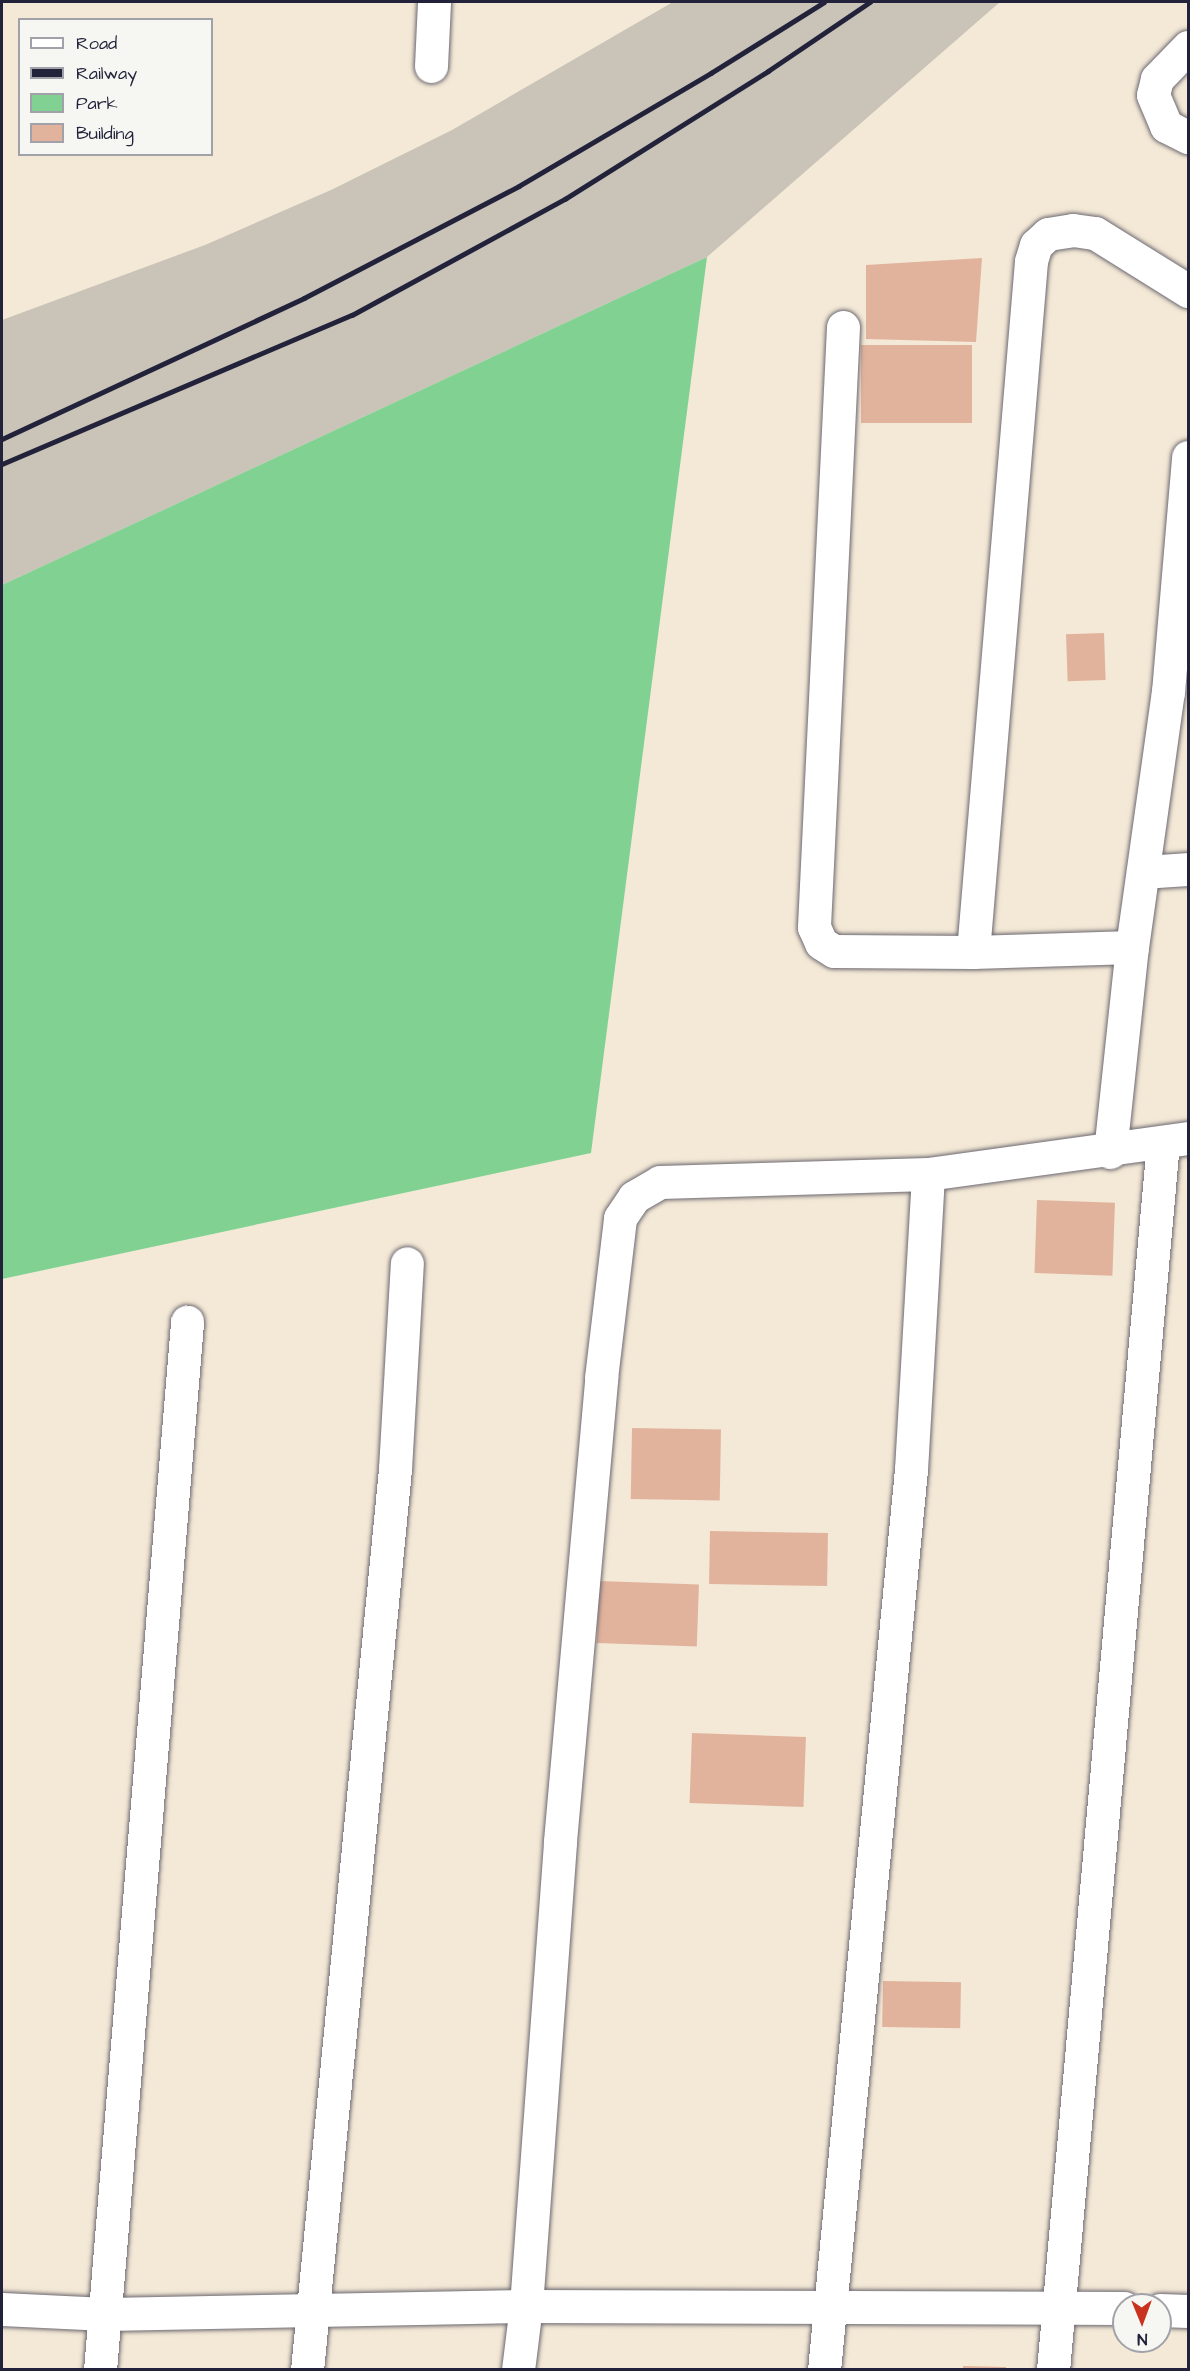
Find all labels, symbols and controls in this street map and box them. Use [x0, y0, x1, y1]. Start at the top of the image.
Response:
legend [18, 18, 213, 156]
text: Road [76, 31, 117, 56]
text: Railway [76, 61, 137, 86]
text: Park [76, 91, 118, 116]
text: Building [76, 121, 134, 146]
north arrow [1112, 2293, 1172, 2353]
text: N [1137, 2328, 1147, 2350]

